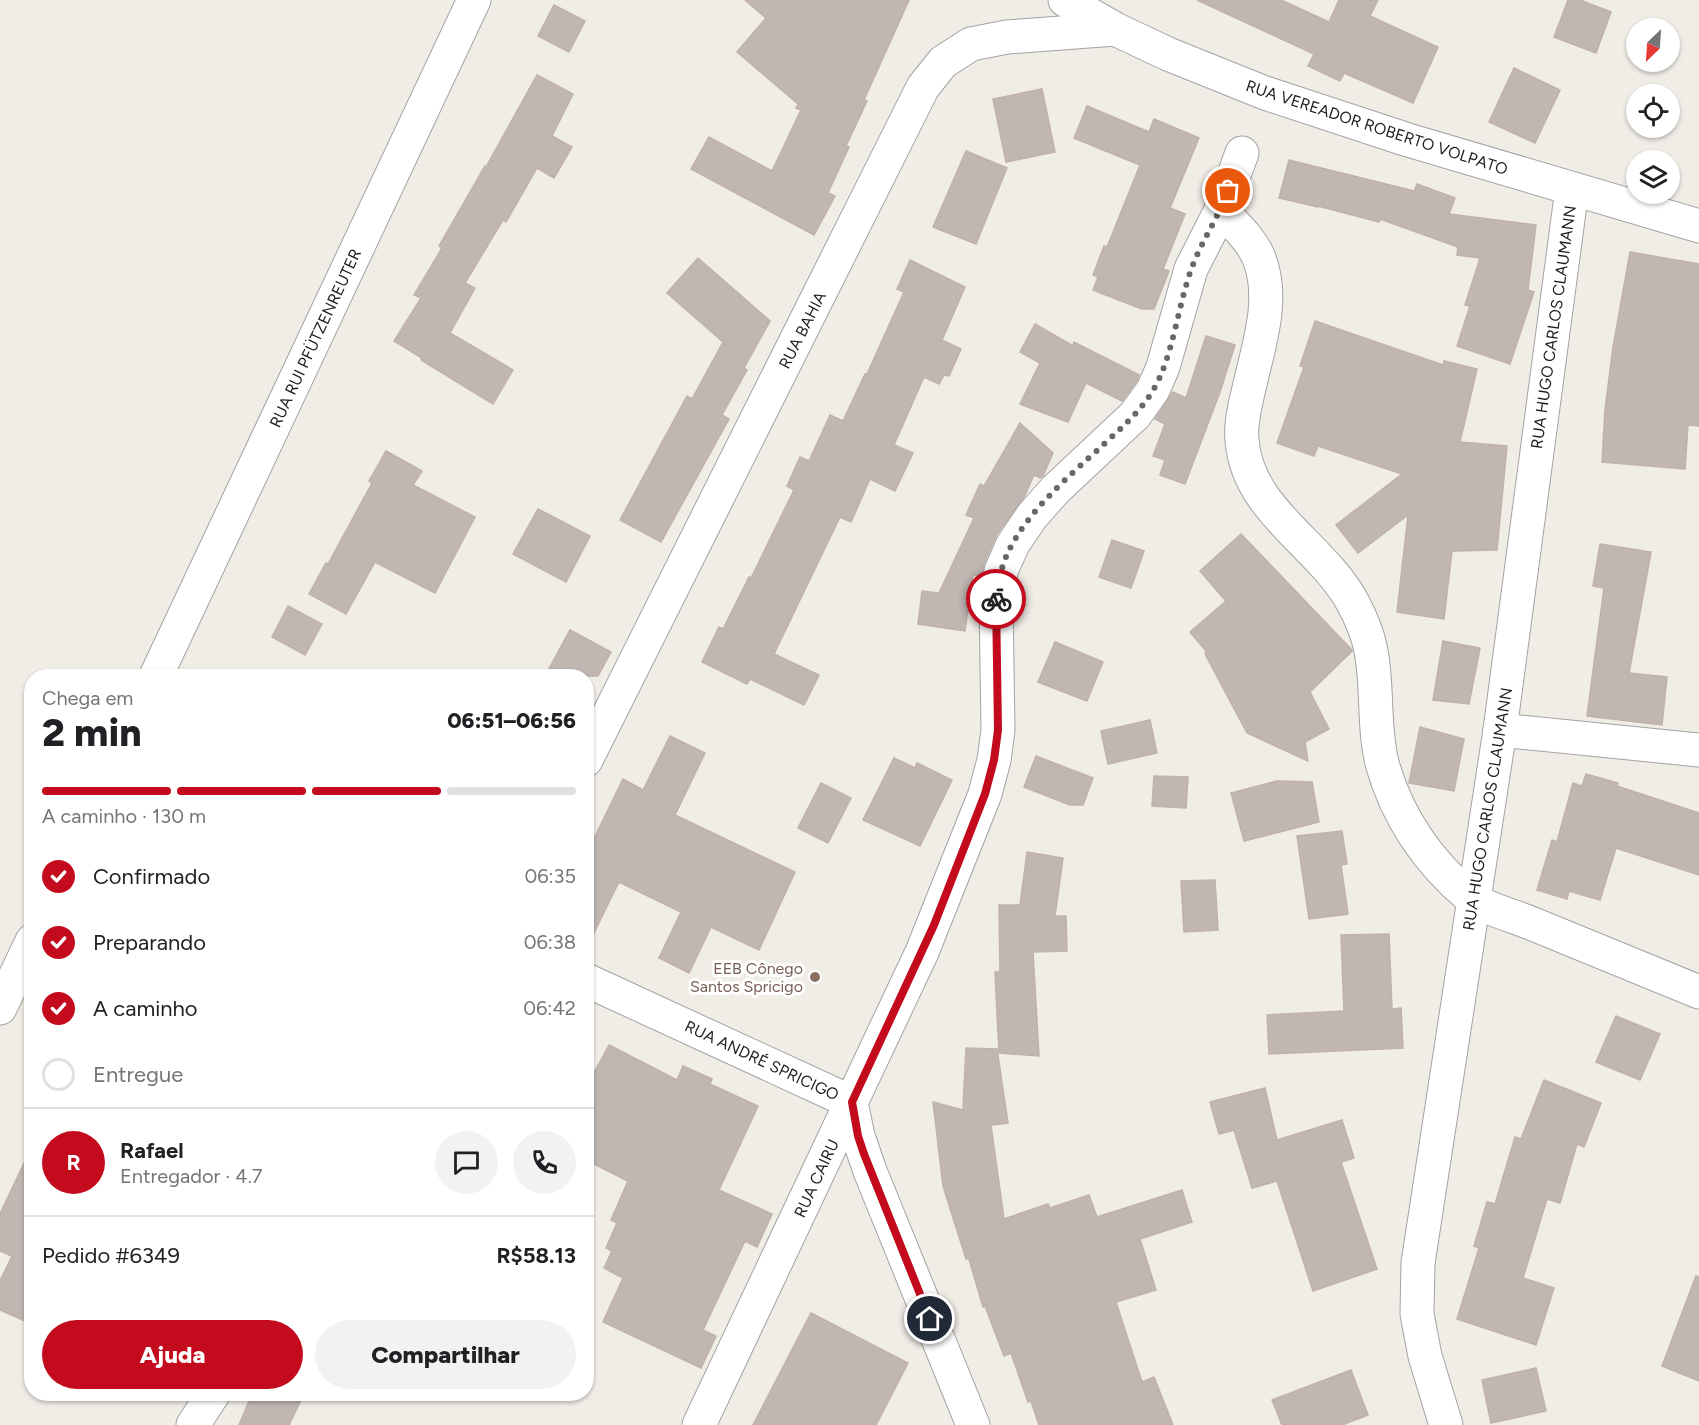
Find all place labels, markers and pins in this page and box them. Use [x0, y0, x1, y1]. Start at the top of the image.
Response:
pin [1202, 165, 1253, 216]
place label: EEB Cônego Santos Spricigo [690, 959, 803, 996]
marker: EEB Cônego Santos Spricigo [808, 970, 822, 984]
pin [904, 1293, 955, 1344]

